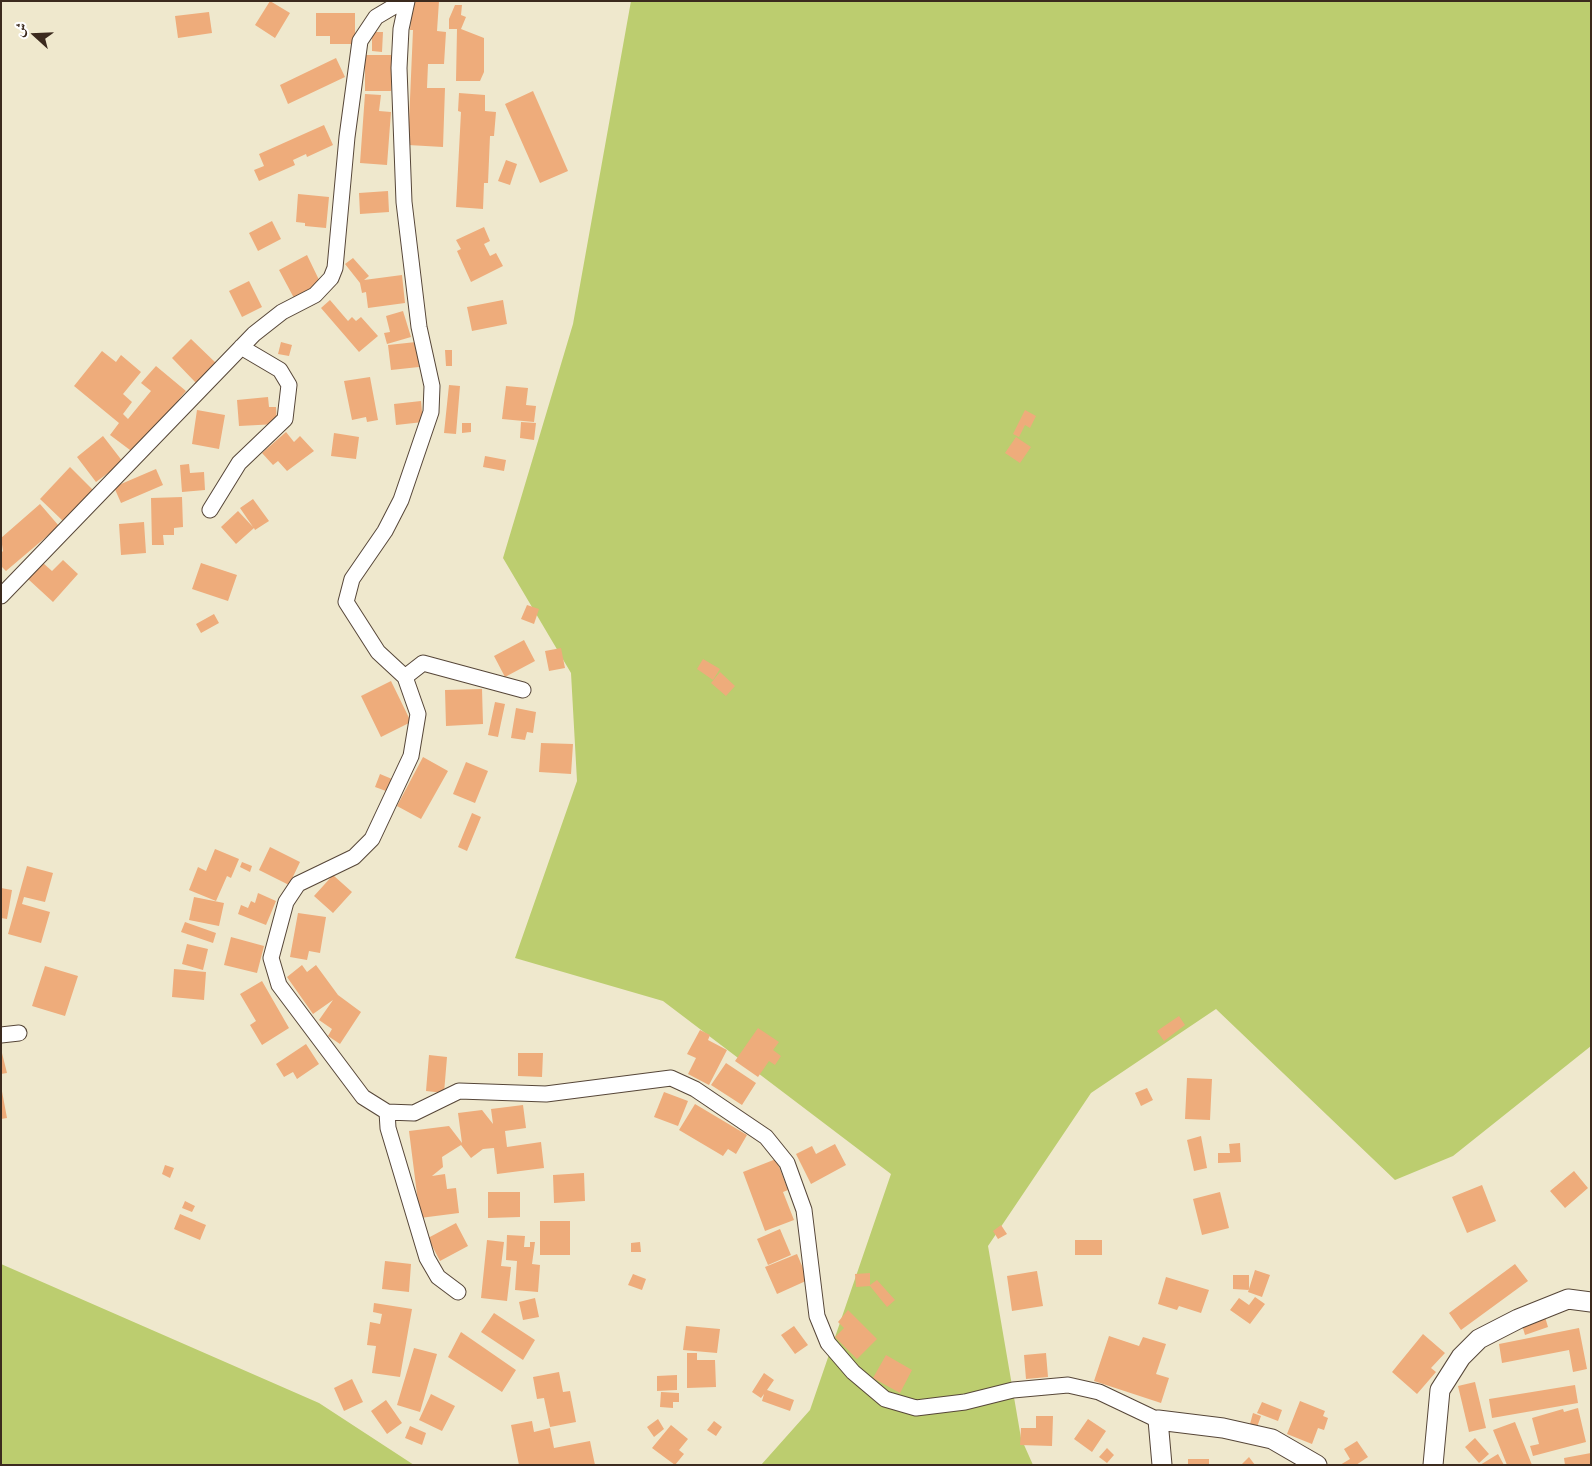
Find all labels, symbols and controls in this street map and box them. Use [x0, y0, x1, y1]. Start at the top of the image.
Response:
north arrow [10, 10, 60, 60]
text: ش [9, 20, 32, 39]

